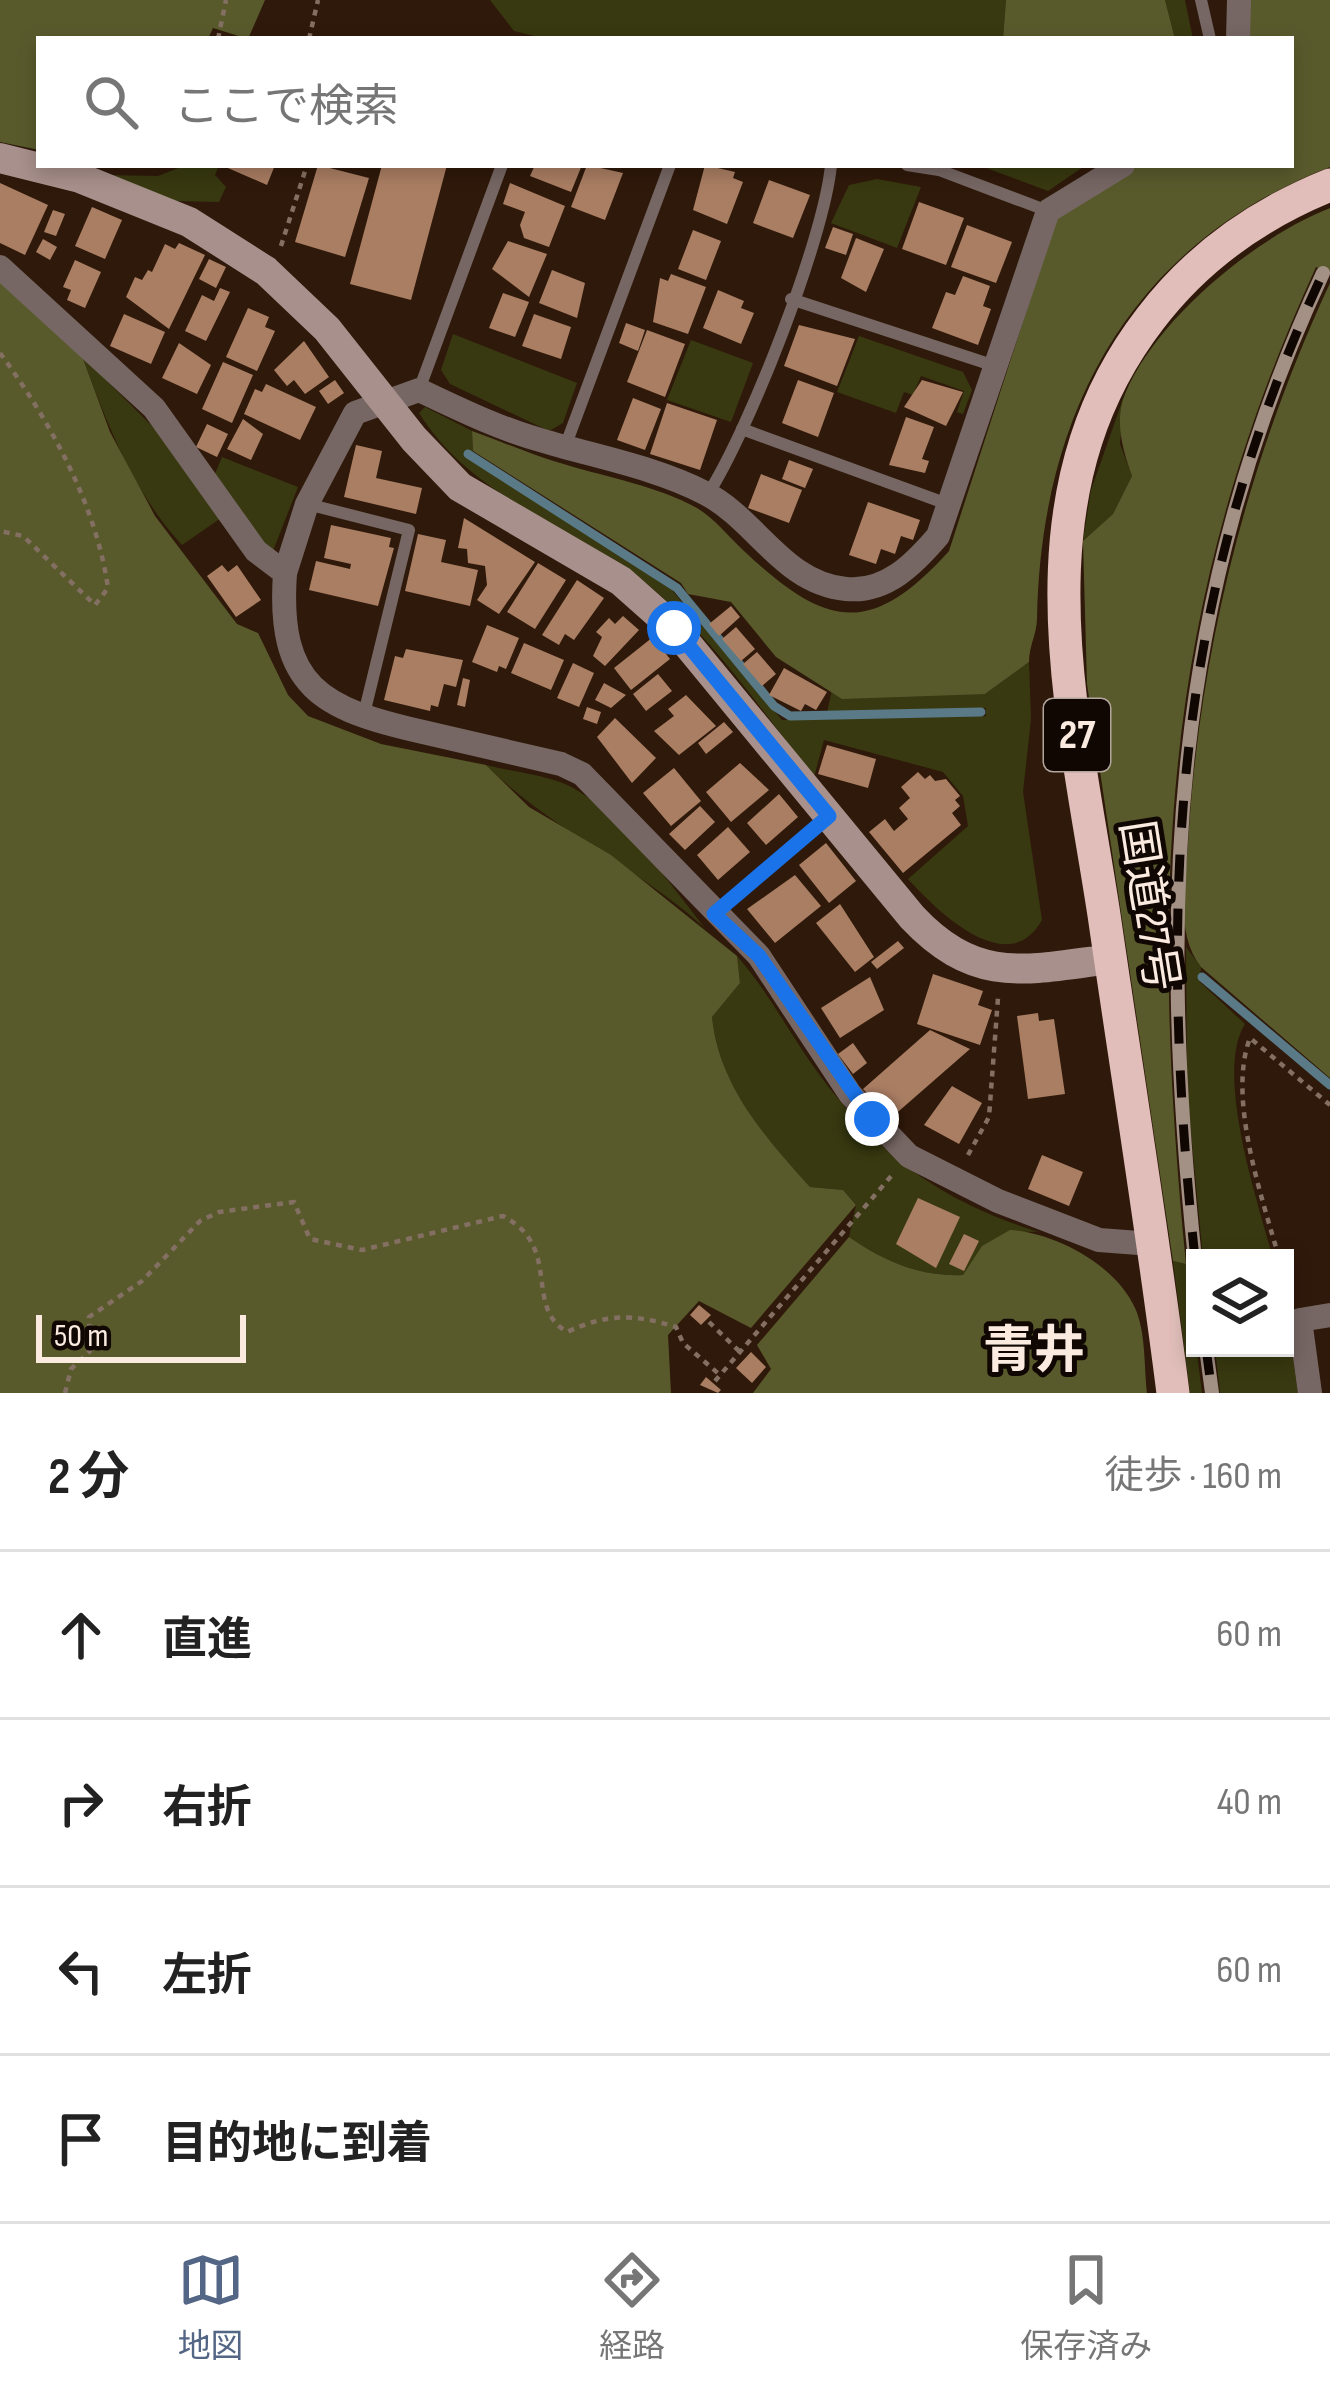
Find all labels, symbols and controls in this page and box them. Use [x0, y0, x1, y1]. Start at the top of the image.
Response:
search box [36, 36, 1294, 168]
icon: search [78, 69, 144, 135]
text: ここで検索 [174, 80, 399, 135]
route start [647, 601, 701, 655]
road number: 27 [1044, 699, 1110, 771]
street label: 国道27号 [1107, 817, 1189, 995]
route end [845, 1092, 899, 1146]
map controls [1186, 1249, 1294, 1357]
button: layers [1186, 1249, 1294, 1357]
scale bar [36, 1309, 246, 1362]
text: 50 m [54, 1316, 108, 1356]
district label: 青井 [983, 1321, 1085, 1382]
text: 2 分 [48, 1447, 129, 1508]
text: 徒歩 · 160 m [1104, 1453, 1282, 1500]
icon: ahead [48, 1602, 114, 1668]
text: 60 m [1216, 1611, 1282, 1658]
text: 直進 [162, 1613, 252, 1668]
icon: right [48, 1770, 114, 1836]
text: 40 m [1217, 1779, 1282, 1826]
text: 右折 [162, 1781, 252, 1836]
icon: left [48, 1938, 114, 2004]
text: 60 m [1216, 1947, 1282, 1994]
text: 左折 [162, 1949, 252, 2004]
icon: arrive [48, 2106, 114, 2172]
text: 目的地に到着 [162, 2117, 432, 2172]
tab: 地図 [178, 2247, 244, 2367]
tab: 経路 [599, 2247, 665, 2367]
tab: 保存済み [1020, 2247, 1152, 2367]

